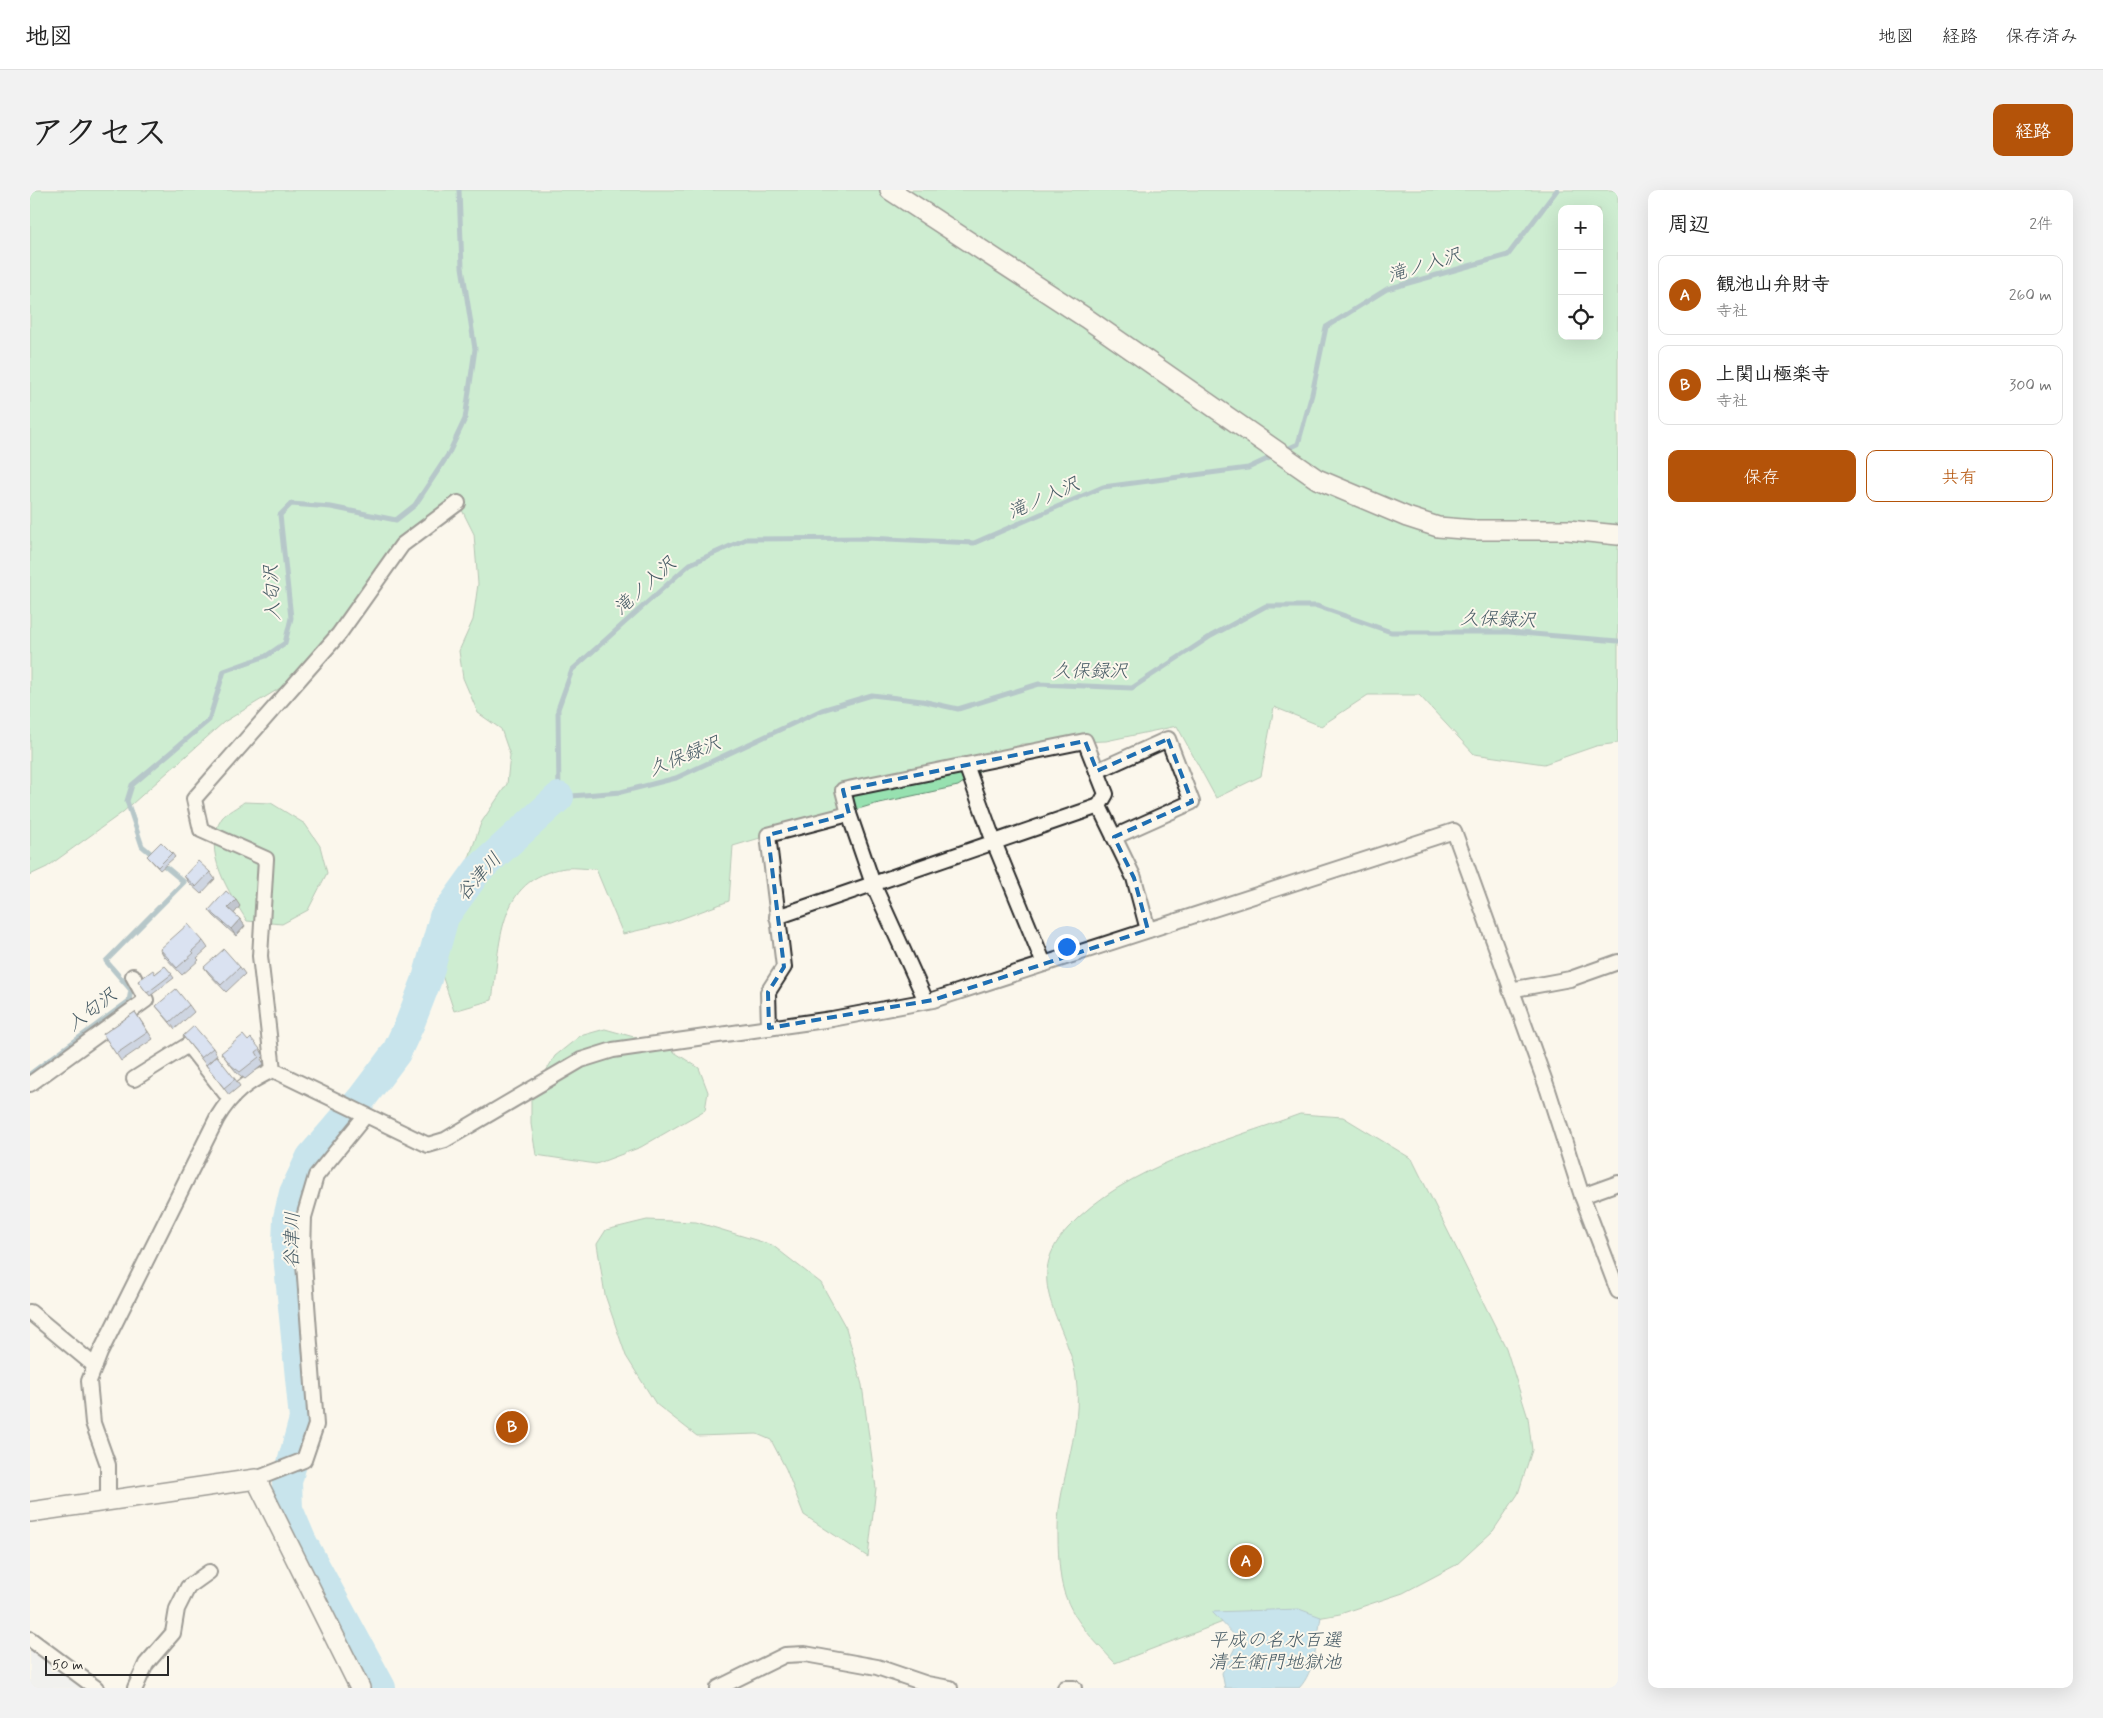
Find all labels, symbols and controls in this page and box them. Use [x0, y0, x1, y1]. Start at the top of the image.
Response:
text: 地図 [25, 22, 73, 53]
text: 地図 [1878, 25, 1914, 49]
text: 経路 [1942, 25, 1978, 49]
text: 保存済み [2006, 25, 2078, 49]
button: 経路 [1993, 104, 2073, 156]
text: アクセス [30, 111, 168, 157]
map controls [1558, 205, 1603, 340]
button: + [1558, 205, 1603, 250]
text: 周辺 [1668, 211, 1710, 239]
text: 2件 [2029, 214, 2053, 235]
water label: 滝ノ入沢 [1384, 242, 1465, 289]
button: − [1558, 250, 1603, 295]
text: 観池山弁財寺 [1716, 272, 1830, 297]
text: A [1680, 285, 1690, 306]
text: 260 m [2009, 285, 2052, 306]
button: locate [1558, 295, 1603, 340]
text: 寺社 [1716, 301, 1748, 322]
text: 上関山極楽寺 [1716, 362, 1830, 387]
text: B [1680, 375, 1690, 396]
text: 300 m [2009, 375, 2052, 396]
text: 寺社 [1716, 391, 1748, 412]
button: 保存 [1668, 450, 1856, 502]
button: 共有 [1866, 450, 2053, 502]
water label: 滝ノ入沢 [1004, 471, 1084, 525]
water label: 滝ノ入沢 [608, 551, 682, 621]
water label: 入匂沢 [258, 563, 286, 622]
water label: 久保録沢 [1460, 606, 1537, 633]
water label: 久保録沢 [1052, 659, 1129, 684]
water label: 久保録沢 [645, 730, 725, 782]
water label: 谷津川 [451, 847, 507, 907]
your location [1054, 934, 1080, 960]
water label: 入匂沢 [62, 982, 123, 1038]
water label: 谷津川 [280, 1211, 305, 1269]
pin: B [496, 1408, 528, 1446]
pin: A [1230, 1542, 1262, 1580]
water label: 平成の名水百選 清左衛門地獄池 [1208, 1628, 1342, 1675]
scale bar [45, 1653, 169, 1676]
text: 50 m [52, 1656, 83, 1674]

